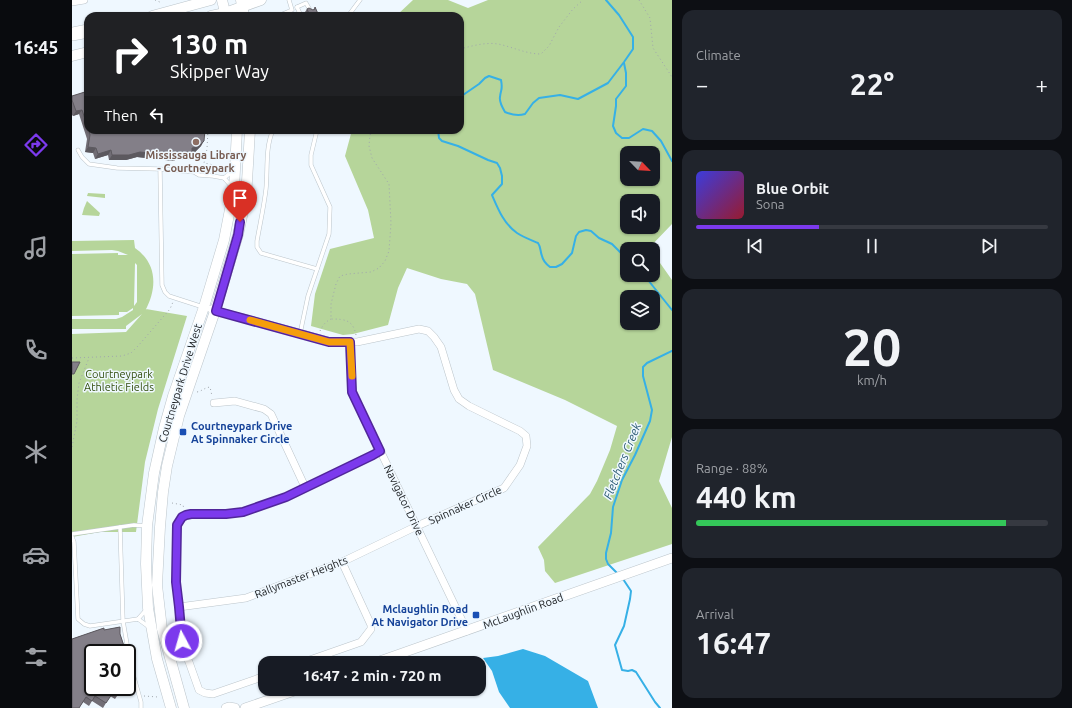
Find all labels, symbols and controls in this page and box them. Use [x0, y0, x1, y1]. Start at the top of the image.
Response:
icon: right [104, 28, 156, 80]
text: 130 m [170, 28, 248, 59]
text: 16:45 [13, 37, 59, 57]
text: Climate [696, 48, 741, 62]
text: Skipper Way [170, 61, 269, 81]
text: 22° [850, 67, 894, 101]
text: − [696, 72, 708, 97]
text: + [1036, 72, 1048, 97]
icon: left [146, 104, 168, 126]
text: Then [104, 107, 138, 124]
icon: directions [22, 131, 50, 159]
marker: Mississauga Library - Courtneypark [191, 137, 201, 147]
north arrow [620, 146, 660, 186]
map controls [620, 146, 660, 330]
place label: Mississauga Library - Courtneypark [146, 149, 247, 174]
text: Blue Orbit [756, 180, 829, 197]
pin [223, 181, 257, 222]
icon: arrive [229, 187, 251, 209]
button: sound [620, 194, 660, 234]
text: Sona [756, 197, 785, 211]
icon: music [22, 234, 50, 262]
icon: previous [744, 235, 766, 257]
icon: pause [861, 235, 883, 257]
icon: next [978, 235, 1000, 257]
button: search [620, 242, 660, 282]
button: layers [620, 290, 660, 330]
text: 20 [843, 318, 901, 376]
street label: Courtneypark Drive West [156, 321, 204, 444]
icon: phone [22, 336, 50, 364]
park label: Courtneypark Athletic Fields [84, 368, 154, 393]
text: km/h [857, 373, 887, 387]
place label: Courtneypark Drive At Spinnaker Circle [191, 420, 292, 445]
water label: Fletchers Creek [601, 420, 644, 501]
marker: Courtneypark Drive At Spinnaker Circle [178, 427, 188, 437]
icon: climate [22, 438, 50, 466]
text: Range · 88% [696, 461, 768, 475]
street label: Navigator Drive [382, 463, 426, 537]
text: 440 km [696, 480, 797, 514]
street label: Spinnaker Circle [427, 483, 503, 527]
icon: car [22, 541, 50, 569]
street label: Rallymaster Heights [253, 554, 349, 600]
street label: McLaughlin Road [481, 591, 565, 631]
place label: Mclaughlin Road At Navigator Drive [372, 603, 468, 628]
text: Arrival [696, 607, 734, 621]
marker: Mclaughlin Road At Navigator Drive [471, 610, 481, 620]
position arrow [161, 620, 203, 662]
text: 16:47 [696, 626, 771, 660]
icon: filters [22, 643, 50, 671]
speed limit sign: 30 [84, 644, 136, 696]
text: 16:47 · 2 min · 720 m [303, 667, 441, 684]

